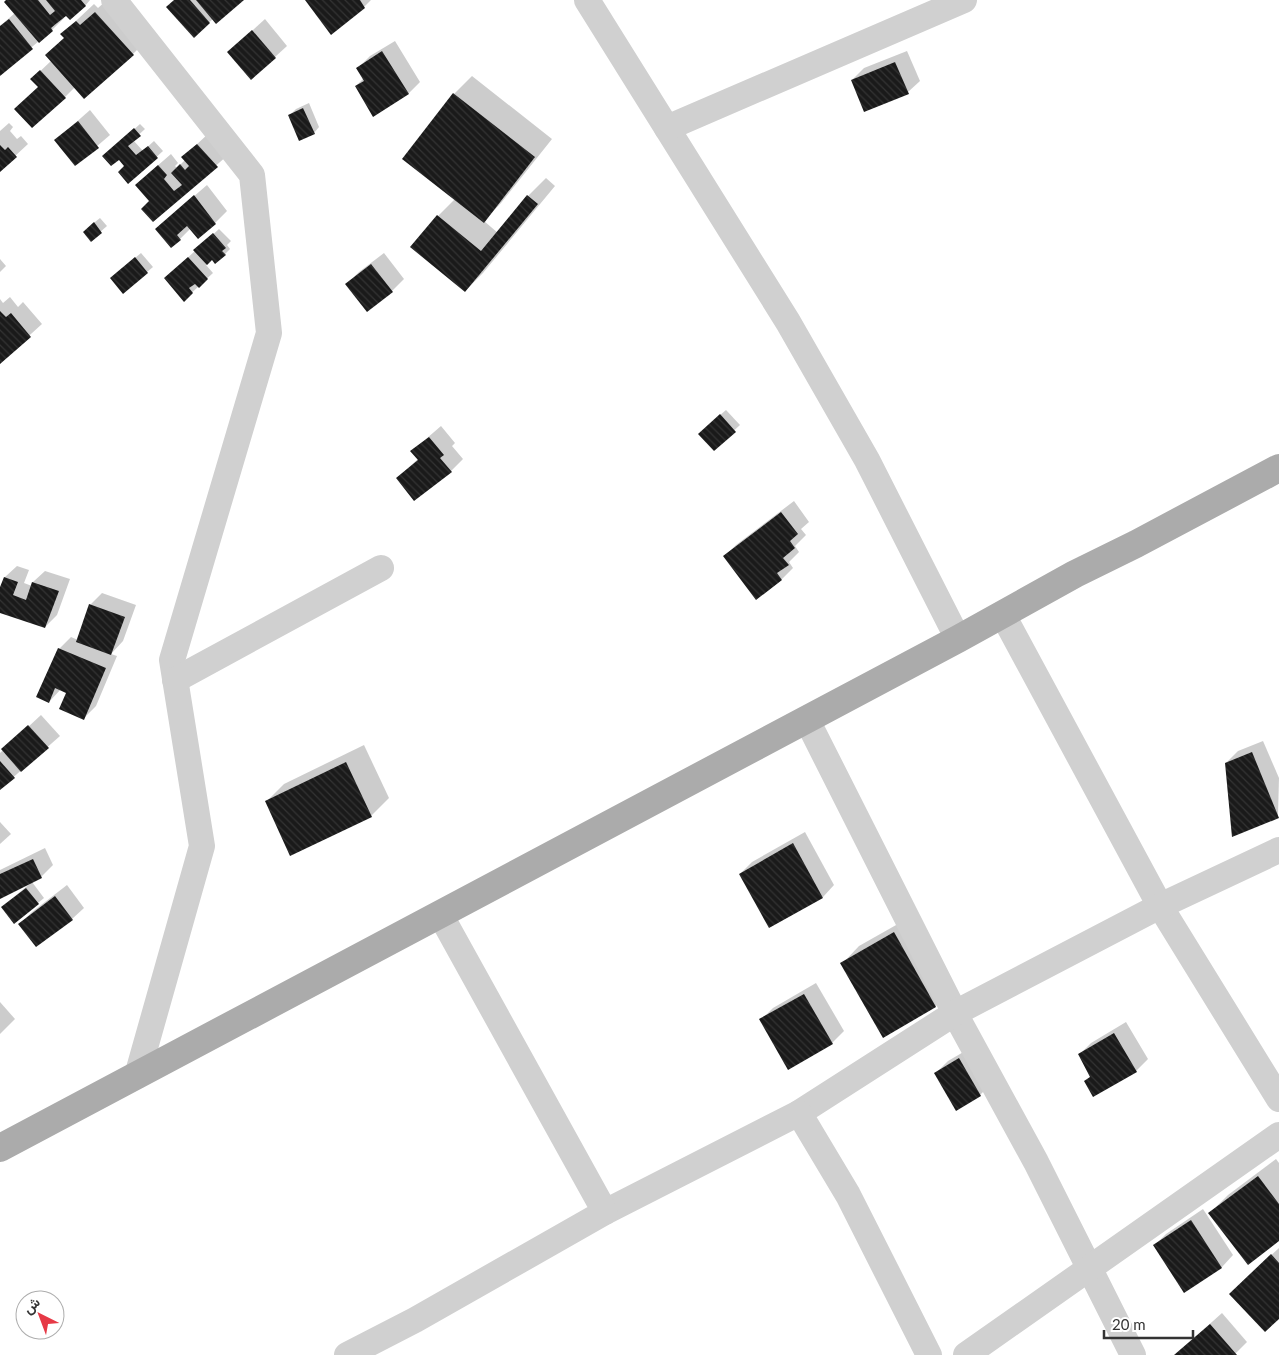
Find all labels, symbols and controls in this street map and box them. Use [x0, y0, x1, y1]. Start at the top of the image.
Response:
north arrow [15, 1290, 65, 1340]
text: ش [19, 1293, 44, 1318]
scale bar [1104, 1308, 1193, 1340]
text: 20 m [1112, 1315, 1146, 1333]

